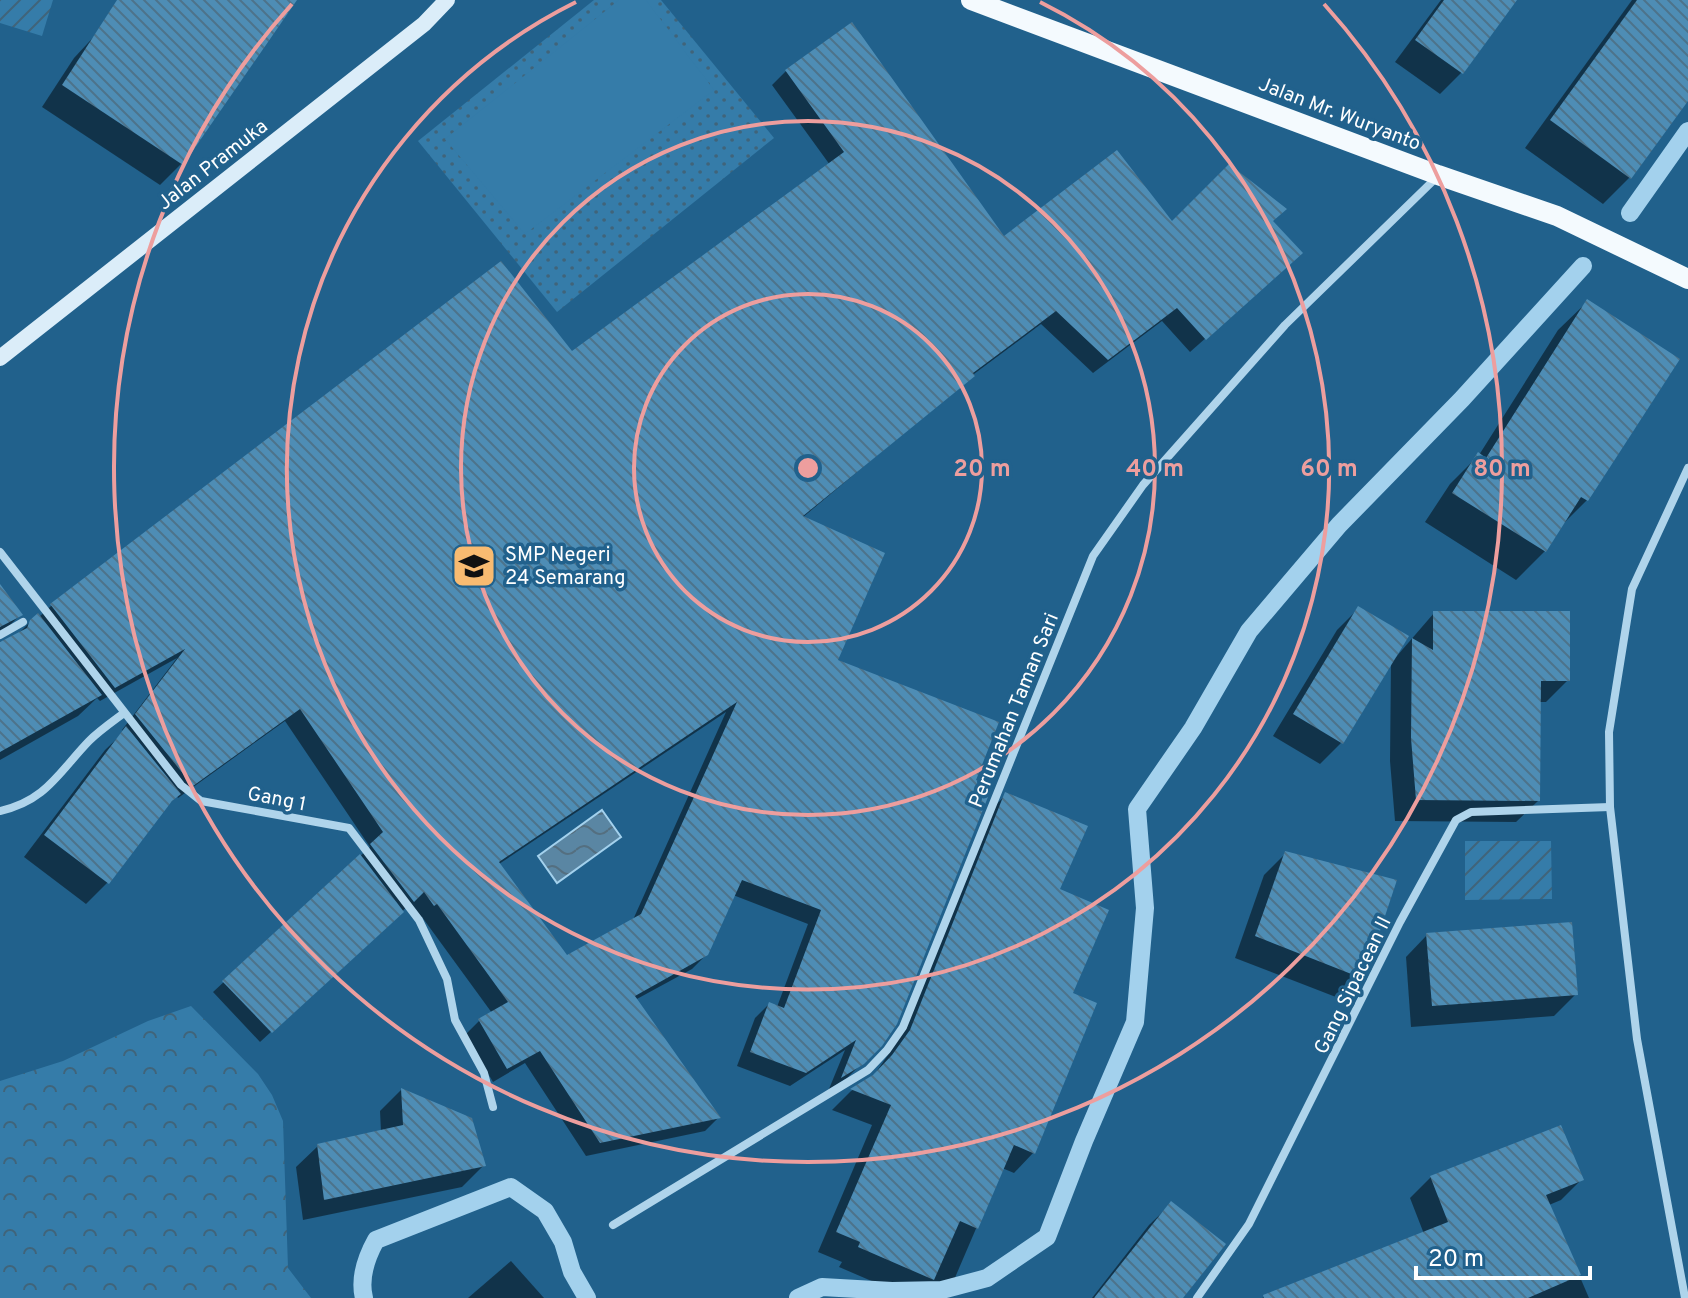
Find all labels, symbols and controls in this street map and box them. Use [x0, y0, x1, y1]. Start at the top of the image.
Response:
street label: Jalan Mr. Wuryanto [1254, 72, 1424, 158]
street label: Jalan Pramuka [153, 114, 274, 217]
centre of rings [794, 454, 822, 482]
text: 20 m [953, 455, 1011, 485]
text: 40 m [1126, 455, 1184, 485]
text: 60 m [1300, 455, 1358, 485]
text: 80 m [1473, 455, 1531, 485]
school or university icon: SMP Negeri 24 Semarang [450, 542, 498, 590]
place label: SMP Negeri 24 Semarang [505, 543, 626, 592]
street label: Perumahan Taman Sari [964, 609, 1066, 812]
street label: Gang 1 [245, 782, 308, 818]
street label: Gang Sipacean II [1309, 913, 1398, 1059]
scale bar [1416, 1230, 1590, 1280]
text: 20 m [1428, 1245, 1484, 1275]

